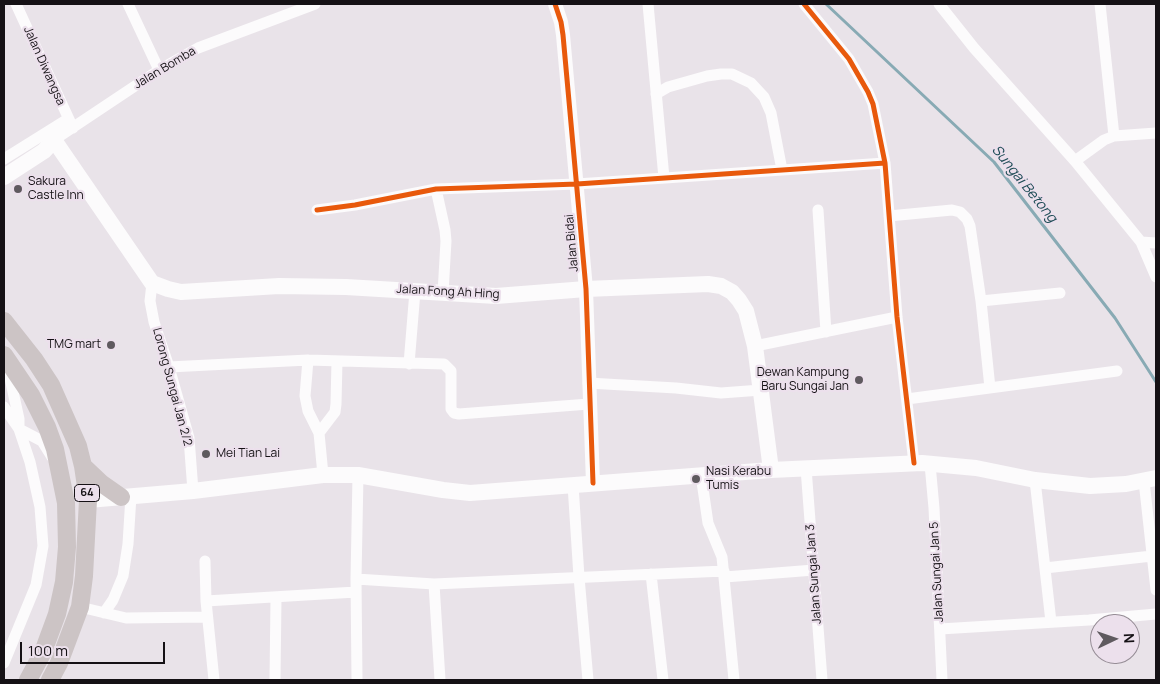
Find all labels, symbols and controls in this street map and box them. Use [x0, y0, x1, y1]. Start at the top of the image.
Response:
street label: Jalan Diwangsa [20, 24, 68, 108]
street label: Jalan Bomba [131, 44, 199, 92]
water label: Sungai Betong [988, 142, 1060, 226]
place label: Sakura Castle Inn [28, 175, 84, 203]
marker: Sakura Castle Inn [12, 183, 24, 195]
street label: Jalan Bidai [562, 214, 582, 272]
street label: Jalan Fong Ah Hing [396, 282, 500, 302]
street label: Lorong Sungai Jan 2/2 [149, 326, 195, 448]
place label: TMG mart [47, 338, 101, 352]
marker: TMG mart [105, 339, 117, 351]
place label: Dewan Kampung Baru Sungai Jan [757, 366, 849, 394]
marker: Dewan Kampung Baru Sungai Jan [853, 374, 865, 386]
place label: Mei Tian Lai [216, 447, 280, 461]
marker: Mei Tian Lai [200, 448, 212, 460]
place label: Nasi Kerabu Tumis [706, 465, 771, 493]
marker: Nasi Kerabu Tumis [690, 473, 702, 485]
road number: 64 [74, 484, 100, 502]
street label: Jalan Sungai Jan 5 [927, 521, 947, 623]
street label: Jalan Sungai Jan 3 [803, 523, 825, 625]
north arrow [1090, 614, 1140, 664]
scale bar [22, 632, 168, 664]
text: N [1120, 633, 1139, 644]
text: 100 m [28, 640, 68, 661]

